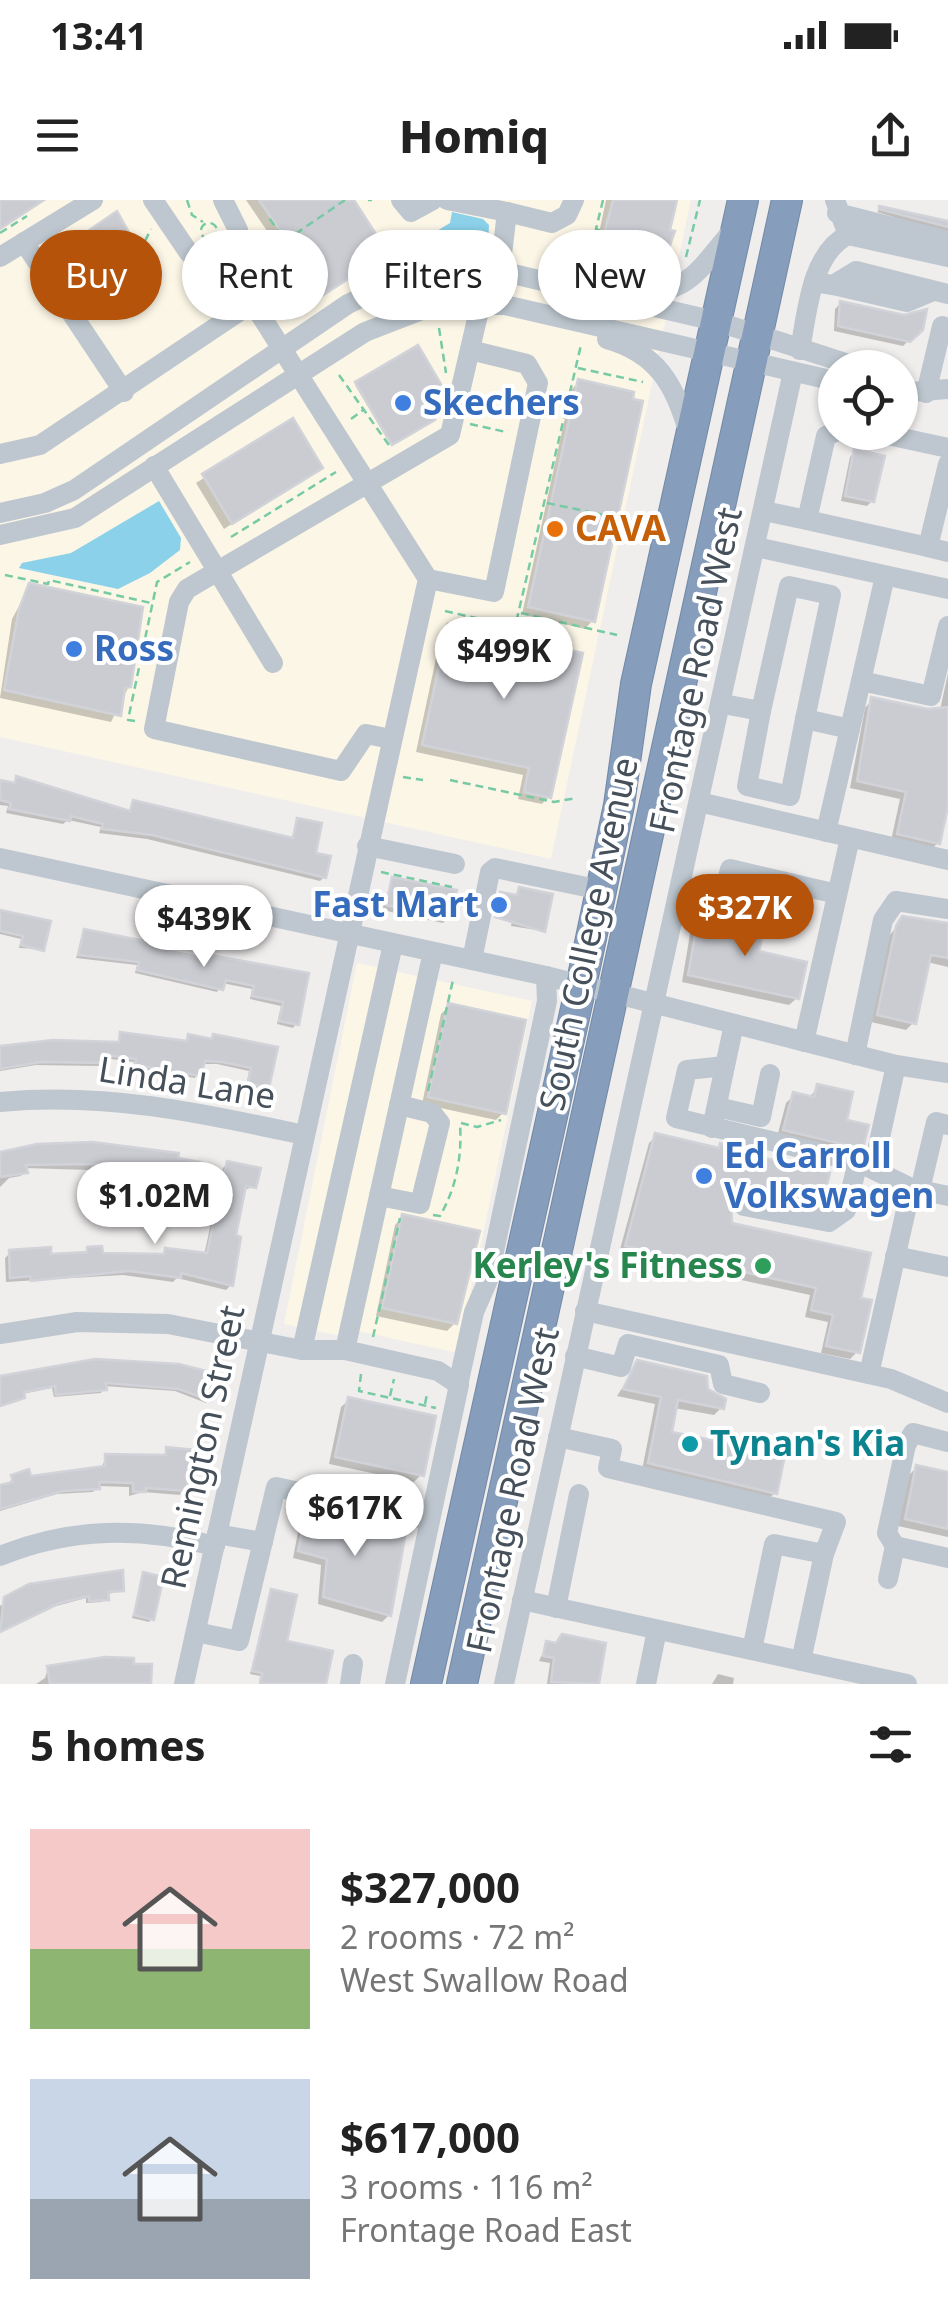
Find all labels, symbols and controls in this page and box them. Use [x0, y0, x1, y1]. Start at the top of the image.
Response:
text: 13:41 [50, 9, 148, 61]
text: Homiq [399, 105, 549, 166]
icon: menu [30, 108, 85, 163]
icon: share [863, 108, 918, 163]
chip: Buy [30, 230, 162, 320]
chip: Rent [182, 230, 328, 320]
chip: Filters [348, 230, 518, 320]
chip: New [538, 230, 681, 320]
map controls [818, 350, 918, 450]
button: locate [818, 350, 918, 450]
place label: Skechers [423, 378, 580, 425]
marker: Skechers [392, 392, 414, 414]
street label: Frontage Road West [637, 503, 752, 837]
place label: CAVA [575, 504, 667, 551]
marker: CAVA [544, 518, 566, 540]
pin: $499K [434, 617, 574, 702]
place label: Ross [94, 624, 174, 671]
text: $499K [457, 628, 551, 671]
marker: Ross [63, 638, 85, 660]
street label: South College Avenue [527, 753, 648, 1115]
pin: $327K [675, 874, 815, 959]
place label: Fast Mart [312, 880, 479, 927]
pin: $439K [134, 885, 274, 970]
text: $327K [698, 885, 792, 928]
marker: Fast Mart [488, 894, 510, 916]
text: $439K [157, 896, 251, 939]
street label: Linda Lane [95, 1044, 279, 1119]
place label: Ed Carroll Volkswagen [724, 1131, 934, 1218]
pin: $1.02M [74, 1162, 236, 1247]
marker: Ed Carroll Volkswagen [693, 1165, 715, 1187]
text: $1.02M [99, 1173, 211, 1216]
place label: Kerley's Fitness [473, 1241, 743, 1288]
marker: Kerley's Fitness [752, 1255, 774, 1277]
street label: Remington Street [149, 1301, 255, 1593]
street label: Frontage Road West [454, 1323, 569, 1657]
place label: Tynan's Kia [710, 1419, 905, 1466]
marker: Tynan's Kia [679, 1433, 701, 1455]
pin: $617K [285, 1474, 425, 1559]
text: $617K [308, 1485, 402, 1528]
text: 5 homes [30, 1716, 206, 1773]
icon: filters [863, 1717, 918, 1772]
text: $327,000 [340, 1858, 520, 1915]
icon: home [110, 1869, 230, 1989]
text: 2 rooms · 72 m² [340, 1915, 574, 1958]
text: West Swallow Road [340, 1958, 629, 2001]
text: $617,000 [340, 2108, 520, 2165]
icon: home [110, 2119, 230, 2239]
text: 3 rooms · 116 m² [340, 2165, 593, 2208]
text: Frontage Road East [340, 2208, 632, 2251]

